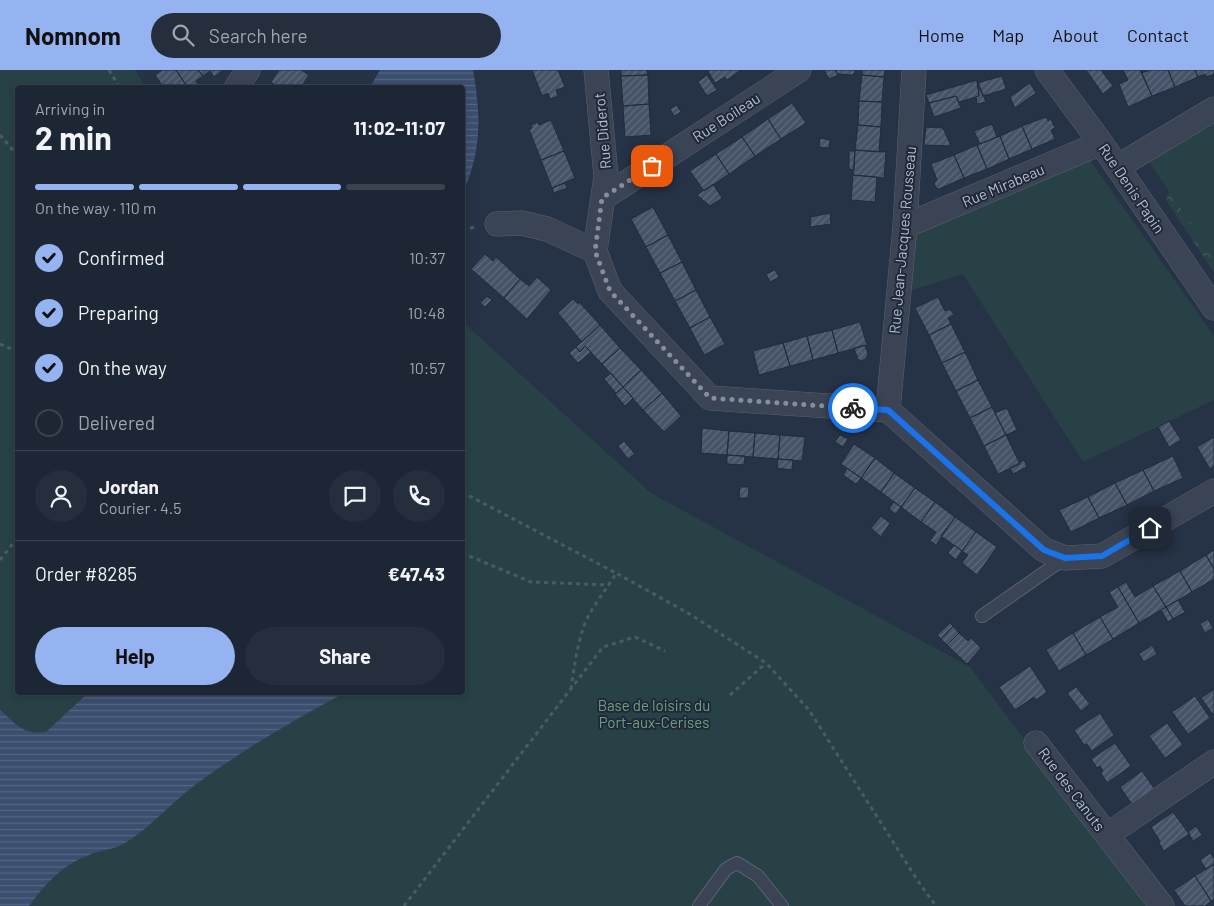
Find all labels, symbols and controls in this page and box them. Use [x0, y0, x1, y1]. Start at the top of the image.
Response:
search box [151, 13, 501, 58]
text: Nomnom [25, 21, 121, 50]
icon: search [169, 21, 197, 49]
text: Search here [209, 24, 308, 47]
text: Home [918, 24, 964, 46]
text: Map [992, 24, 1024, 46]
text: About [1052, 24, 1099, 46]
text: Contact [1127, 24, 1189, 46]
street label: Rue Boileau [689, 89, 763, 145]
street label: Rue Diderot [590, 92, 614, 170]
text: Arriving in [35, 99, 105, 118]
text: 11:02–11:07 [353, 116, 445, 139]
text: 2 min [35, 118, 112, 156]
street label: Rue Denis Papin [1095, 140, 1169, 236]
pin [631, 145, 673, 187]
street label: Rue Jean-Jacques Rousseau [885, 146, 919, 334]
icon: bag [638, 152, 666, 180]
street label: Rue Mirabeau [959, 160, 1047, 210]
text: On the way · 110 m [35, 198, 156, 217]
icon: check [35, 244, 63, 272]
text: Confirmed [78, 246, 165, 269]
text: 10:37 [409, 248, 445, 267]
icon: check [35, 299, 63, 327]
text: Preparing [78, 301, 159, 324]
text: 10:48 [408, 303, 445, 322]
icon: check [35, 354, 63, 382]
text: On the way [78, 356, 167, 379]
text: 10:57 [409, 358, 445, 377]
courier [828, 383, 878, 433]
icon: bike [839, 394, 867, 422]
text: Delivered [78, 411, 155, 434]
button: person [35, 470, 87, 522]
button: chat [329, 470, 381, 522]
button: phone [393, 470, 445, 522]
text: Jordan [99, 475, 159, 498]
text: Courier · 4.5 [99, 498, 182, 517]
pin [1129, 507, 1171, 549]
icon: home [1136, 514, 1164, 542]
text: Order #8285 [35, 562, 137, 585]
text: €47.43 [388, 562, 445, 585]
button: Help [35, 627, 235, 685]
button: Share [245, 627, 445, 685]
park label: Base de loisirs du Port-aux-Cerises [598, 696, 710, 731]
street label: Rue des Canuts [1035, 744, 1109, 834]

